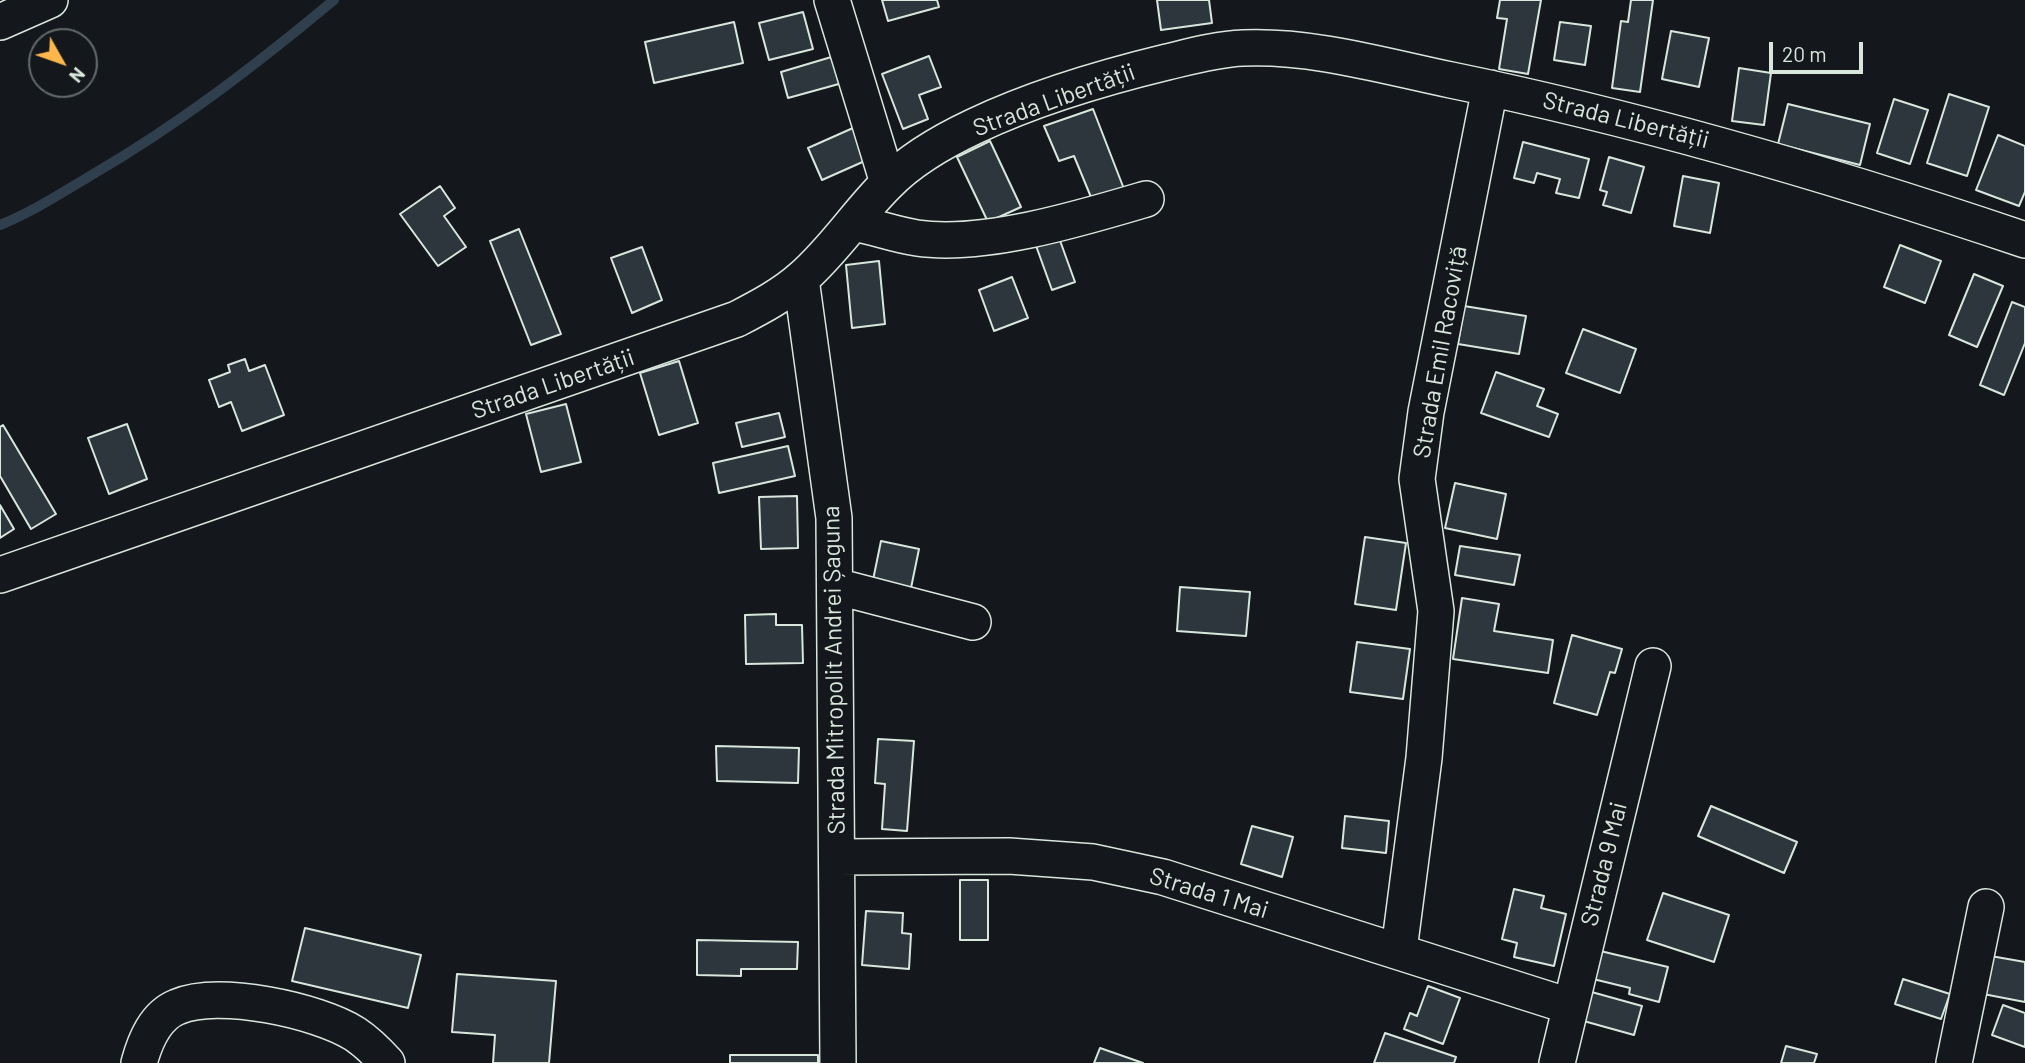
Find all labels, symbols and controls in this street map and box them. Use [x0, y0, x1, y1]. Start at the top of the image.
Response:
north arrow [28, 28, 98, 98]
scale bar [1773, 28, 1868, 72]
text: 20 m [1782, 41, 1827, 66]
street label: Strada Libertății [969, 57, 1139, 143]
text: N [65, 63, 91, 88]
street label: Strada Libertății [1540, 85, 1712, 155]
street label: Strada Emil Racoviță [1407, 244, 1473, 460]
street label: Strada Libertății [468, 343, 638, 425]
street label: Strada Mitropolit Andrei Șaguna [817, 505, 851, 835]
street label: Strada 9 Mai [1575, 799, 1633, 929]
street label: Strada 1 Mai [1146, 861, 1272, 925]

